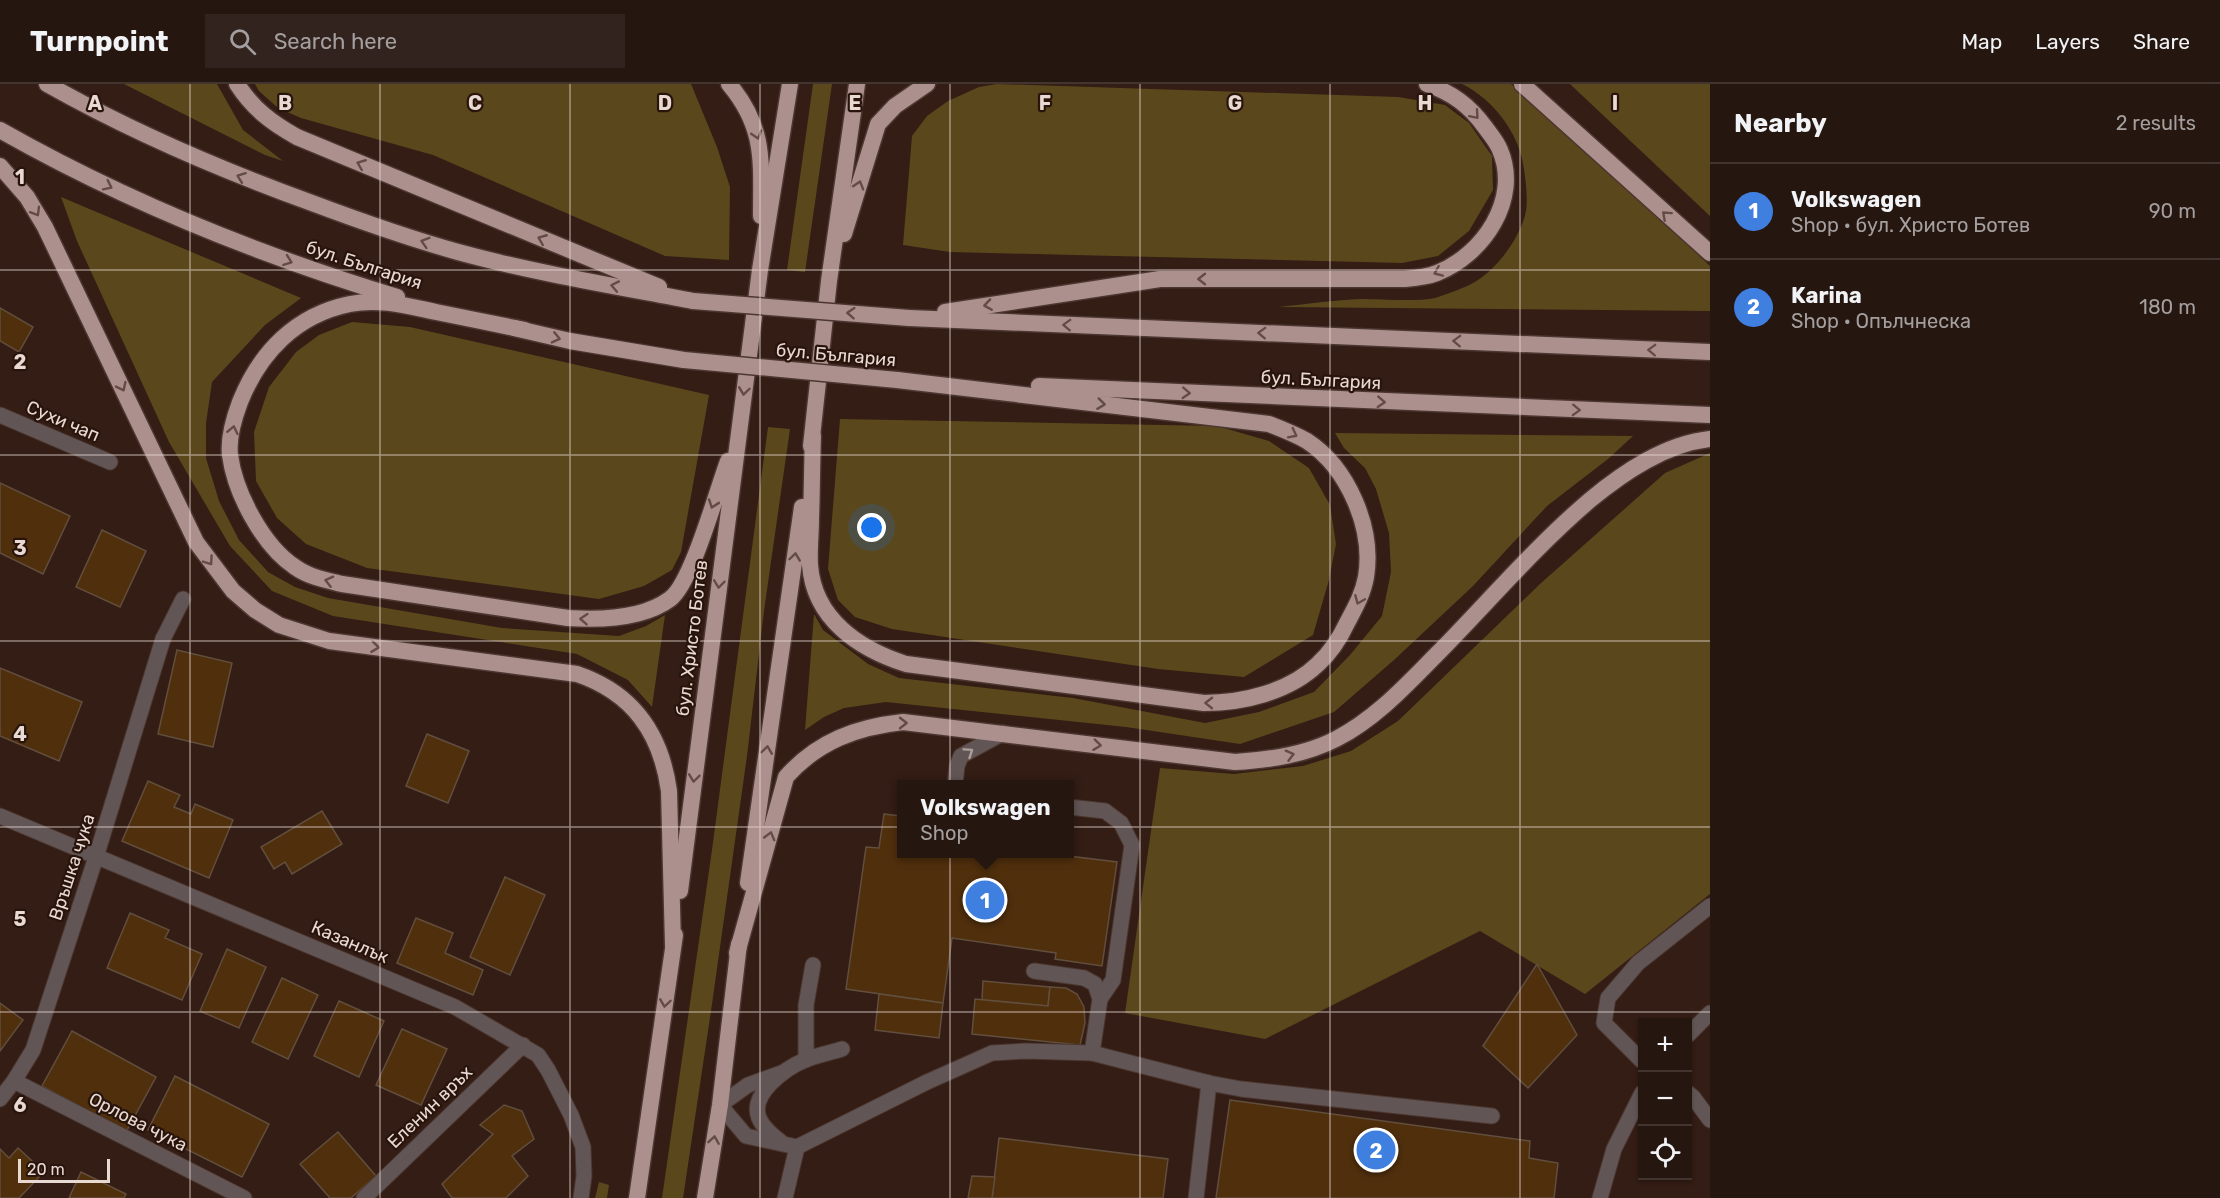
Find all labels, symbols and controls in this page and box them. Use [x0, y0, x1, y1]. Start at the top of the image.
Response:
search box [205, 14, 625, 68]
text: Turnpoint [30, 25, 169, 58]
icon: search [226, 25, 259, 58]
text: Search here [274, 28, 397, 55]
text: Map [1961, 29, 2002, 54]
text: Layers [2035, 29, 2100, 54]
text: Share [2133, 29, 2190, 54]
text: A [88, 91, 103, 115]
text: B [278, 91, 292, 115]
text: C [468, 91, 482, 115]
text: D [658, 91, 672, 115]
text: E [849, 91, 861, 115]
text: F [1039, 91, 1051, 115]
text: G [1228, 91, 1242, 115]
text: H [1418, 91, 1432, 115]
text: I [1612, 91, 1618, 115]
one-way arrow [1468, 108, 1479, 119]
text: Nearby [1734, 108, 1827, 139]
text: 2 results [2116, 111, 2196, 135]
one-way arrow [749, 129, 762, 140]
one-way arrow [357, 159, 368, 171]
text: 1 [15, 165, 25, 189]
one-way arrow [236, 171, 247, 184]
one-way arrow [102, 178, 113, 190]
one-way arrow [852, 180, 864, 191]
text: Volkswagen [1791, 186, 1921, 213]
text: 1 [1749, 199, 1758, 223]
text: 90 m [2149, 199, 2196, 223]
one-way arrow [29, 206, 40, 216]
one-way arrow [1662, 211, 1672, 222]
text: Shop · бул. Христо Ботев [1791, 213, 2030, 237]
one-way arrow [537, 234, 548, 246]
street label: бул. България [303, 236, 425, 294]
one-way arrow [420, 237, 431, 249]
one-way arrow [282, 254, 293, 267]
one-way arrow [1433, 265, 1444, 277]
one-way arrow [1198, 273, 1207, 285]
one-way arrow [610, 280, 620, 293]
text: Karina [1791, 282, 1862, 309]
text: 2 [1747, 295, 1760, 319]
text: 180 m [2139, 295, 2196, 319]
one-way arrow [983, 299, 993, 311]
one-way arrow [846, 307, 855, 320]
text: Shop · Опълчнеска [1791, 309, 1971, 333]
one-way arrow [1063, 318, 1072, 331]
one-way arrow [1257, 327, 1266, 339]
one-way arrow [551, 330, 561, 343]
one-way arrow [1452, 335, 1461, 348]
street label: бул. България [775, 339, 897, 371]
one-way arrow [1647, 343, 1656, 356]
text: 2 [14, 350, 27, 374]
street label: бул. България [1260, 366, 1382, 394]
one-way arrow [114, 381, 126, 392]
one-way arrow [738, 386, 750, 395]
one-way arrow [1182, 387, 1191, 399]
one-way arrow [1376, 395, 1385, 408]
street label: Сухи чап [23, 396, 103, 446]
one-way arrow [1096, 397, 1106, 410]
one-way arrow [1571, 404, 1580, 416]
one-way arrow [226, 426, 239, 436]
one-way arrow [1286, 427, 1297, 438]
one-way arrow [707, 498, 720, 509]
your location [857, 513, 886, 542]
text: 3 [13, 536, 27, 560]
one-way arrow [789, 552, 801, 562]
one-way arrow [202, 554, 213, 565]
street label: бул. Христо Ботев [671, 559, 713, 717]
one-way arrow [324, 576, 334, 589]
one-way arrow [713, 579, 726, 589]
one-way arrow [1354, 593, 1366, 604]
one-way arrow [580, 613, 589, 626]
one-way arrow [370, 640, 380, 653]
one-way arrow [1204, 696, 1213, 709]
one-way arrow [899, 717, 908, 729]
text: 4 [13, 722, 27, 746]
one-way arrow [1092, 738, 1101, 750]
one-way arrow [760, 745, 773, 755]
one-way arrow [963, 748, 974, 759]
one-way arrow [1285, 749, 1295, 762]
one-way arrow [689, 773, 701, 782]
popup [897, 780, 1074, 858]
text: Volkswagen [920, 794, 1051, 821]
street label: Връшка чука [44, 811, 100, 923]
text: Shop [920, 821, 968, 845]
one-way arrow [763, 831, 775, 842]
pin: 1 [966, 878, 1004, 922]
text: 5 [14, 907, 27, 931]
street label: Казанлък [308, 916, 392, 968]
one-way arrow [660, 998, 672, 1007]
map controls [1638, 1018, 1692, 1180]
button: + [1638, 1018, 1692, 1072]
street label: Еленин връх [383, 1061, 477, 1153]
button: − [1638, 1072, 1692, 1126]
street label: Орлова чука [85, 1088, 191, 1156]
text: 6 [13, 1093, 27, 1117]
button: locate [1638, 1126, 1692, 1180]
pin: 2 [1356, 1128, 1396, 1172]
one-way arrow [708, 1136, 720, 1145]
scale bar [18, 1156, 110, 1184]
text: 20 m [27, 1160, 65, 1179]

